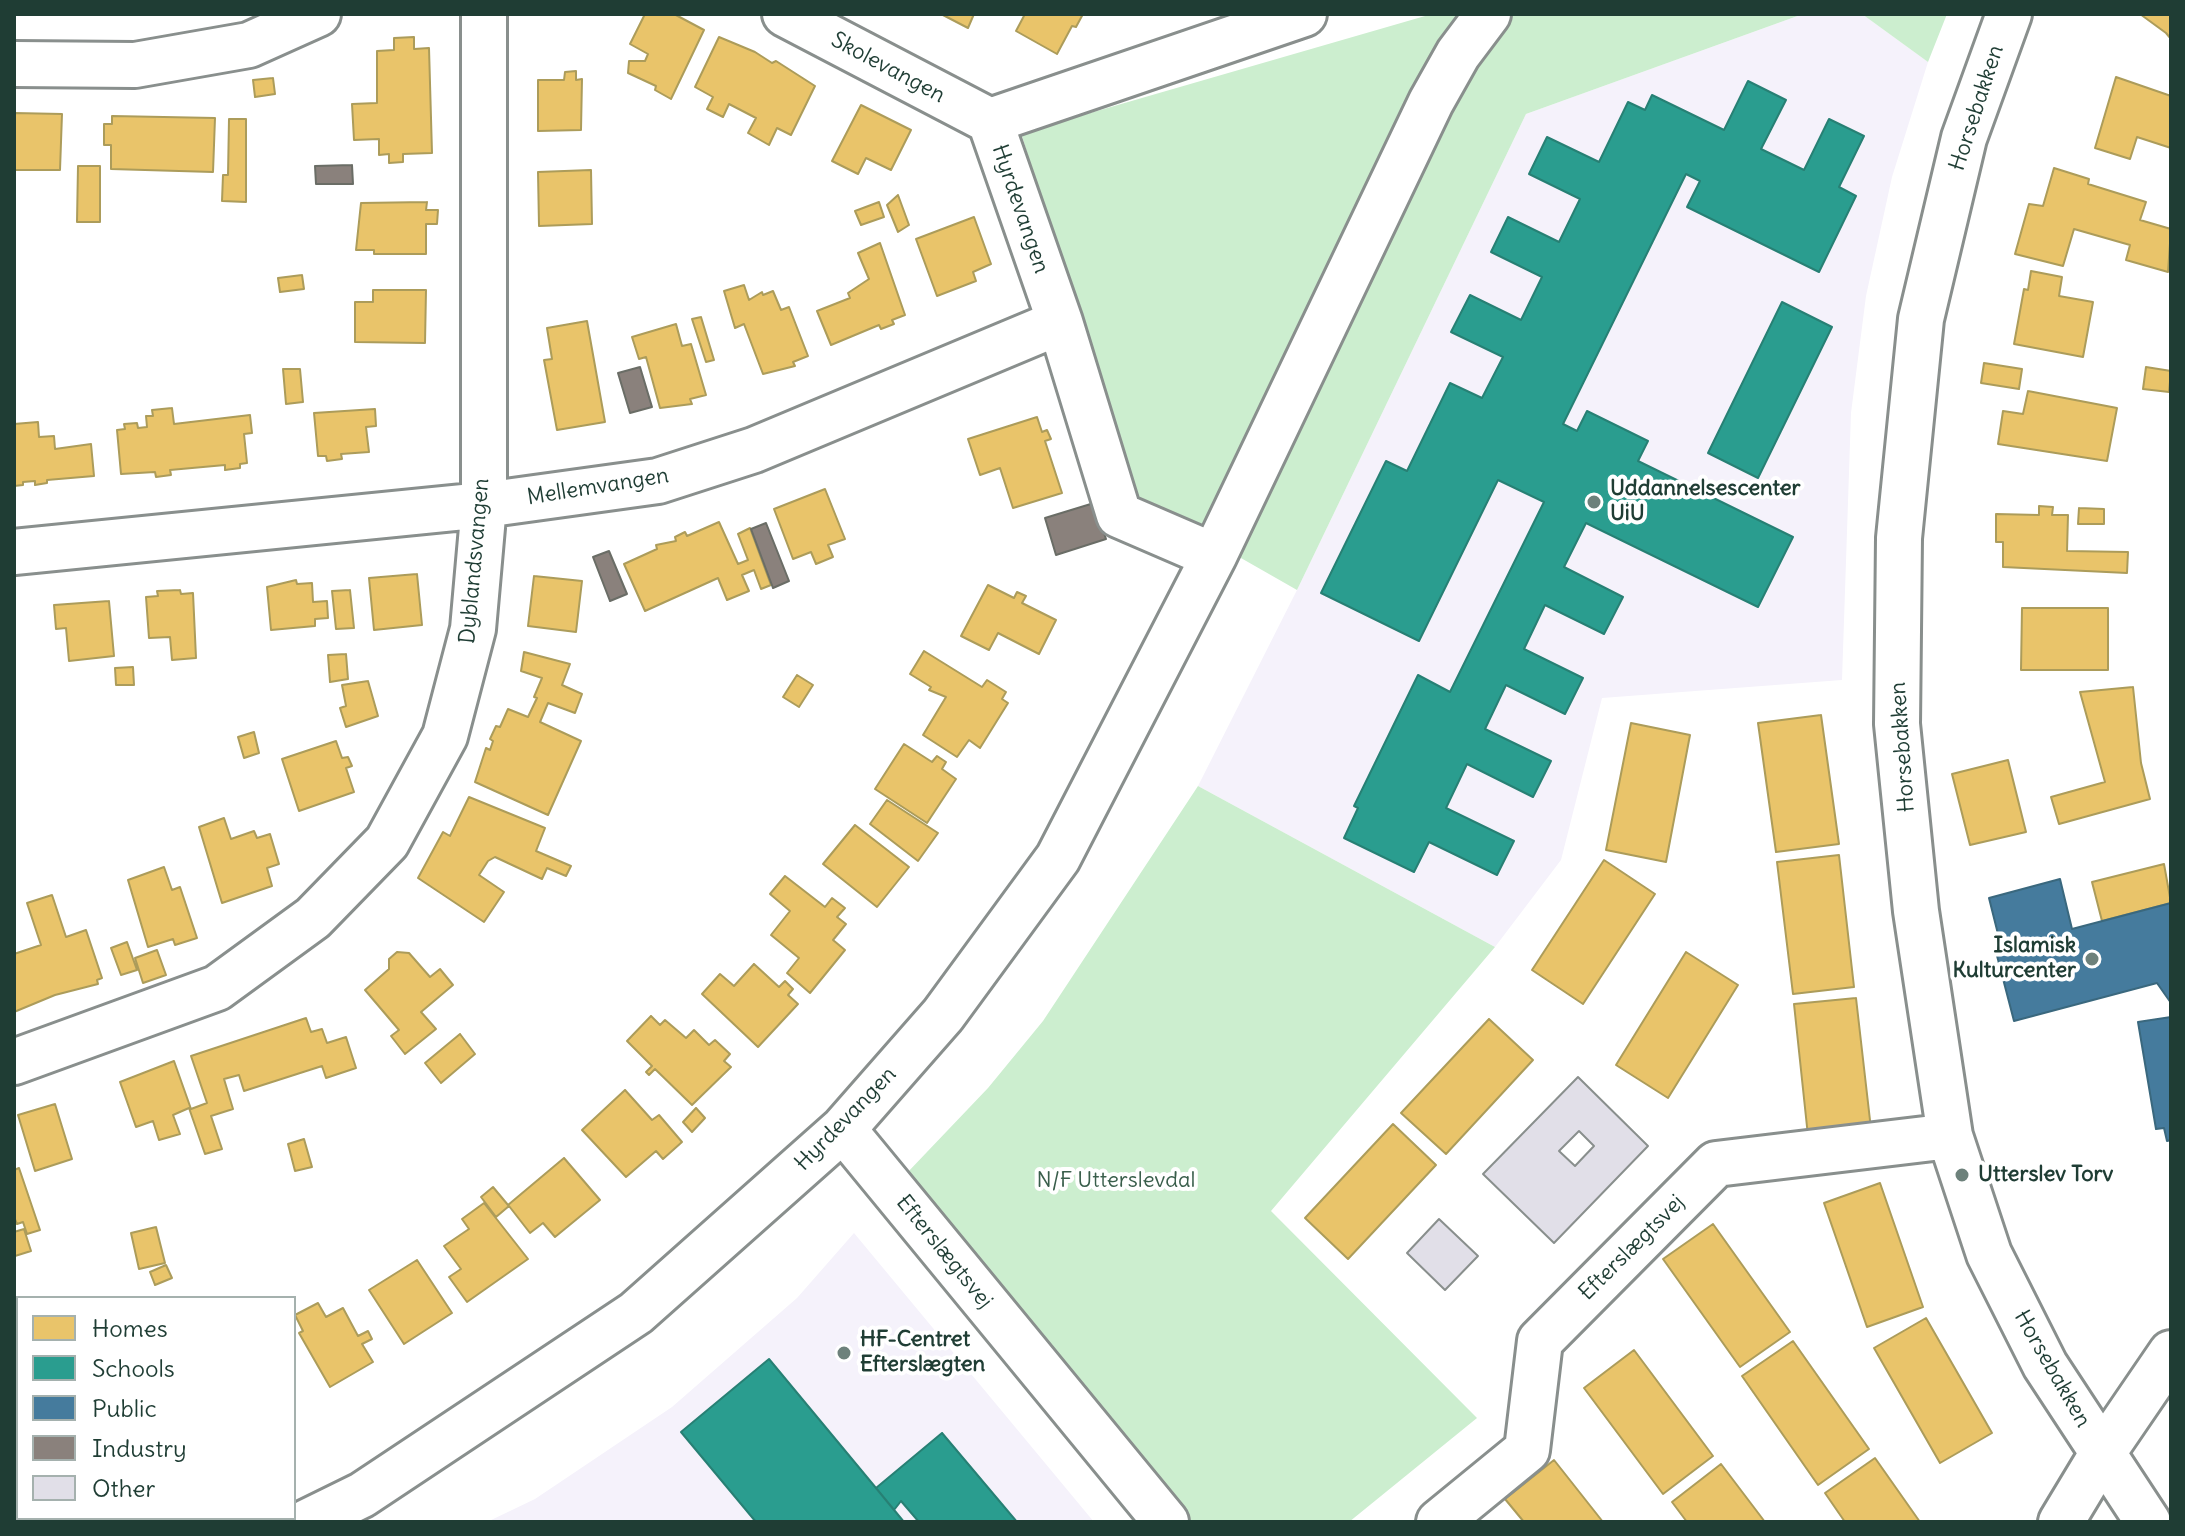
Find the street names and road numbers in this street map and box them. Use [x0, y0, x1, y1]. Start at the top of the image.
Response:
street label: Skolevangen [827, 27, 949, 109]
street label: Horsebakken [1944, 42, 2010, 174]
street label: Hyrdevangen [986, 141, 1054, 277]
street label: Mellemvangen [525, 463, 671, 511]
street label: Dyblandsvangen [455, 477, 495, 645]
street label: Horsebakken [1885, 681, 1921, 813]
street label: Hyrdevangen [790, 1061, 902, 1177]
street label: Efterslægtsvej [890, 1190, 998, 1314]
street label: Efterslægtsvej [1574, 1190, 1690, 1306]
street label: Horsebakken [2008, 1306, 2096, 1432]

